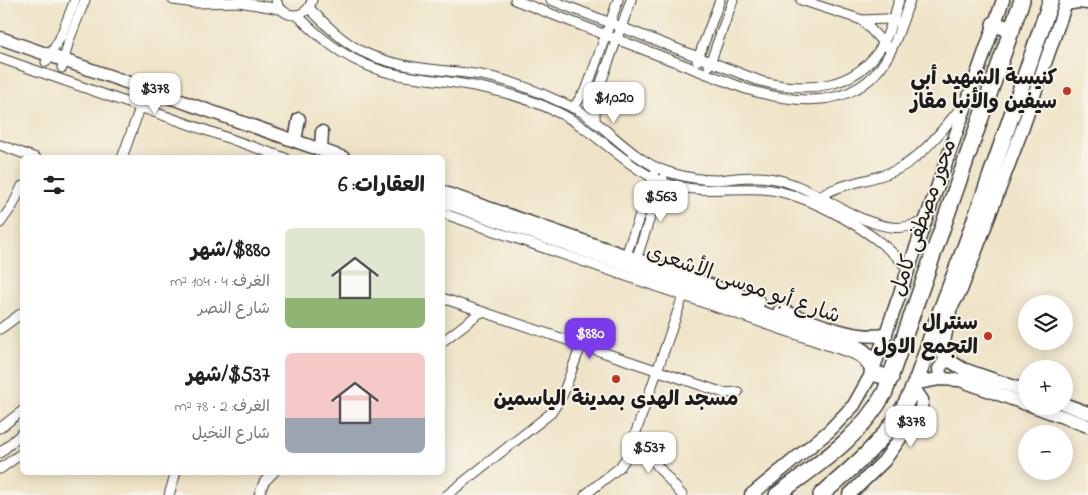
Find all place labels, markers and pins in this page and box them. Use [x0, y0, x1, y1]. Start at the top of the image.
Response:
place label: كنيسة الشهيد أبي سيفين والأنبا مقار [908, 64, 1058, 118]
pin: $378 [125, 72, 185, 115]
pin: $1,020 [573, 82, 655, 124]
marker: كنيسة الشهيد أبي سيفين والأنبا مقار [1061, 85, 1073, 97]
pin: $563 [631, 180, 691, 223]
place label: سنترال التجمع الاول [873, 309, 978, 363]
pin: $880 [560, 318, 620, 360]
marker: سنترال التجمع الاول [982, 330, 994, 342]
marker: مسجد الهدى بمدينة الياسمين [610, 373, 622, 385]
place label: مسجد الهدى بمدينة الياسمين [494, 385, 738, 415]
pin: $378 [881, 406, 941, 448]
pin: $537 [619, 432, 679, 474]

